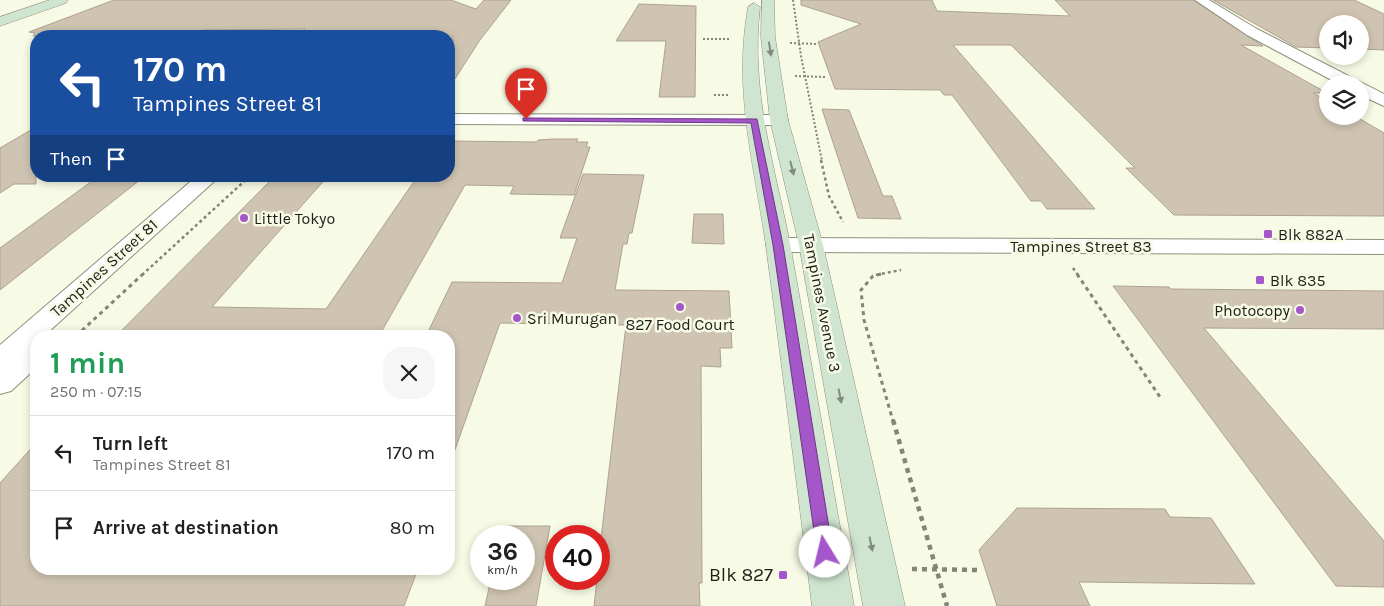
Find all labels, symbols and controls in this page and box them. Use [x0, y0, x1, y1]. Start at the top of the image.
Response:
map controls [1319, 15, 1369, 125]
button: sound [1319, 15, 1369, 65]
one-way arrow [766, 41, 774, 57]
text: 170 m [133, 49, 227, 90]
icon: left [50, 50, 115, 115]
pin [505, 68, 547, 119]
icon: arrive [512, 75, 540, 103]
button: layers [1319, 75, 1369, 125]
text: Tampines Street 81 [133, 91, 322, 117]
icon: arrive [102, 145, 130, 173]
text: Then [50, 148, 92, 170]
one-way arrow [788, 160, 796, 175]
place label: Little Tokyo [254, 209, 335, 228]
marker: Little Tokyo [238, 212, 250, 224]
street label: Tampines Street 81 [47, 215, 161, 321]
place label: Blk 882A [1278, 225, 1343, 244]
marker: Blk 882A [1262, 228, 1274, 240]
street label: Tampines Avenue 3 [799, 232, 845, 374]
street label: Tampines Street 83 [1010, 237, 1152, 256]
place label: Blk 835 [1270, 271, 1326, 290]
marker: Blk 835 [1254, 274, 1266, 286]
marker: 827 Food Court [674, 301, 686, 313]
place label: Photocopy [1214, 301, 1291, 320]
marker: Photocopy [1294, 304, 1306, 316]
place label: Sri Murugan [527, 309, 617, 328]
marker: Sri Murugan [511, 312, 523, 324]
place label: 827 Food Court [625, 315, 735, 334]
text: 1 min [50, 345, 125, 381]
button: close [383, 347, 435, 399]
text: 250 m · 07:15 [50, 382, 142, 401]
one-way arrow [837, 388, 845, 404]
text: Turn left [93, 433, 168, 455]
icon: left [50, 439, 78, 467]
text: 170 m [386, 442, 435, 464]
text: Tampines Street 81 [93, 455, 230, 474]
icon: arrive [50, 514, 78, 542]
text: Arrive at destination [93, 517, 279, 539]
text: 80 m [390, 517, 435, 539]
speed limit sign: 40 [545, 525, 610, 590]
position arrow [798, 525, 850, 577]
one-way arrow [867, 536, 875, 552]
text: 36 [487, 537, 518, 566]
text: km/h [487, 563, 518, 577]
place label: Blk 827 [709, 564, 773, 586]
marker: Blk 827 [777, 569, 789, 581]

